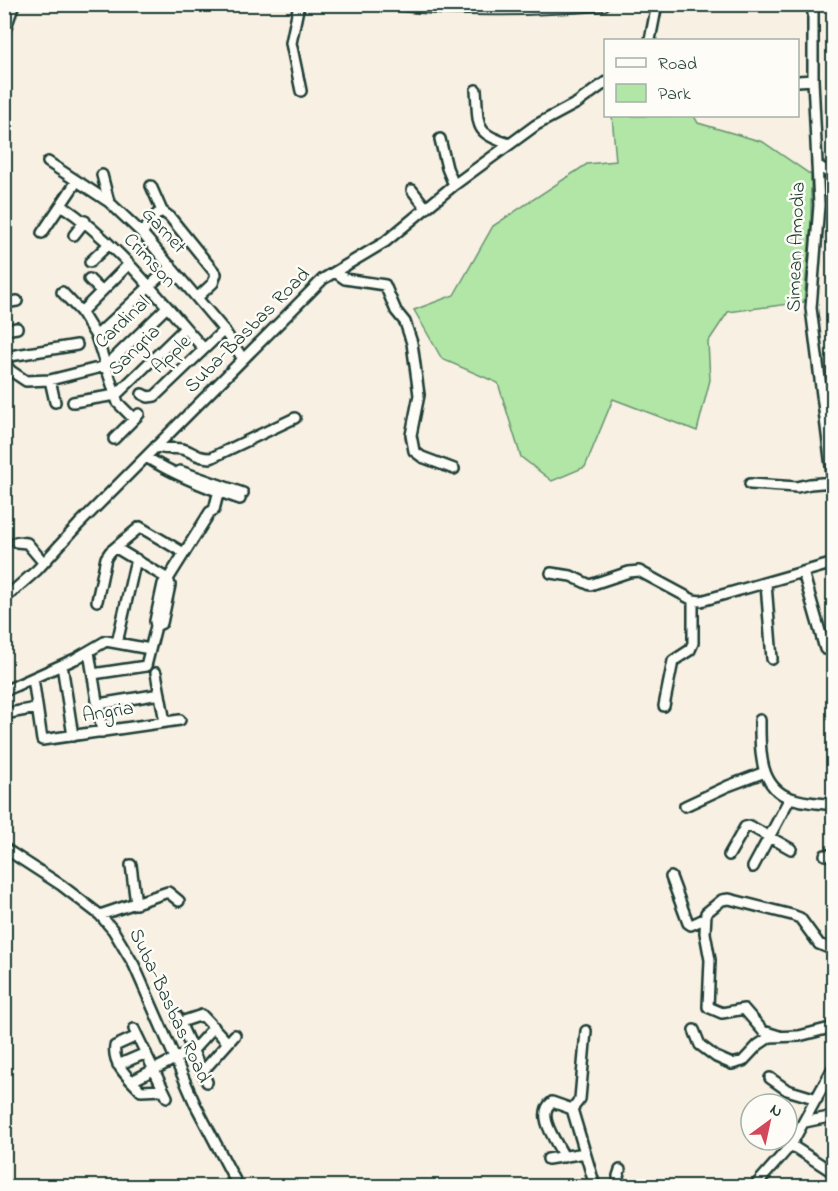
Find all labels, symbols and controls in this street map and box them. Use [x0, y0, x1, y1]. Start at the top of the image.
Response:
legend [604, 39, 799, 117]
text: Road [658, 52, 697, 78]
text: Park [658, 82, 691, 108]
street label: Simean Amodia [780, 181, 814, 313]
street label: Garnet [134, 201, 193, 261]
street label: Crimson [116, 227, 182, 295]
street label: Suba-Basbas Road [179, 262, 317, 400]
street label: Cardinal [89, 290, 157, 356]
street label: Sangria [102, 319, 168, 384]
street label: Apple [145, 329, 199, 381]
street label: Angria [80, 695, 136, 732]
street label: Suba-Basbas Road [120, 924, 218, 1088]
north arrow [739, 1092, 799, 1152]
text: N [765, 1098, 787, 1124]

